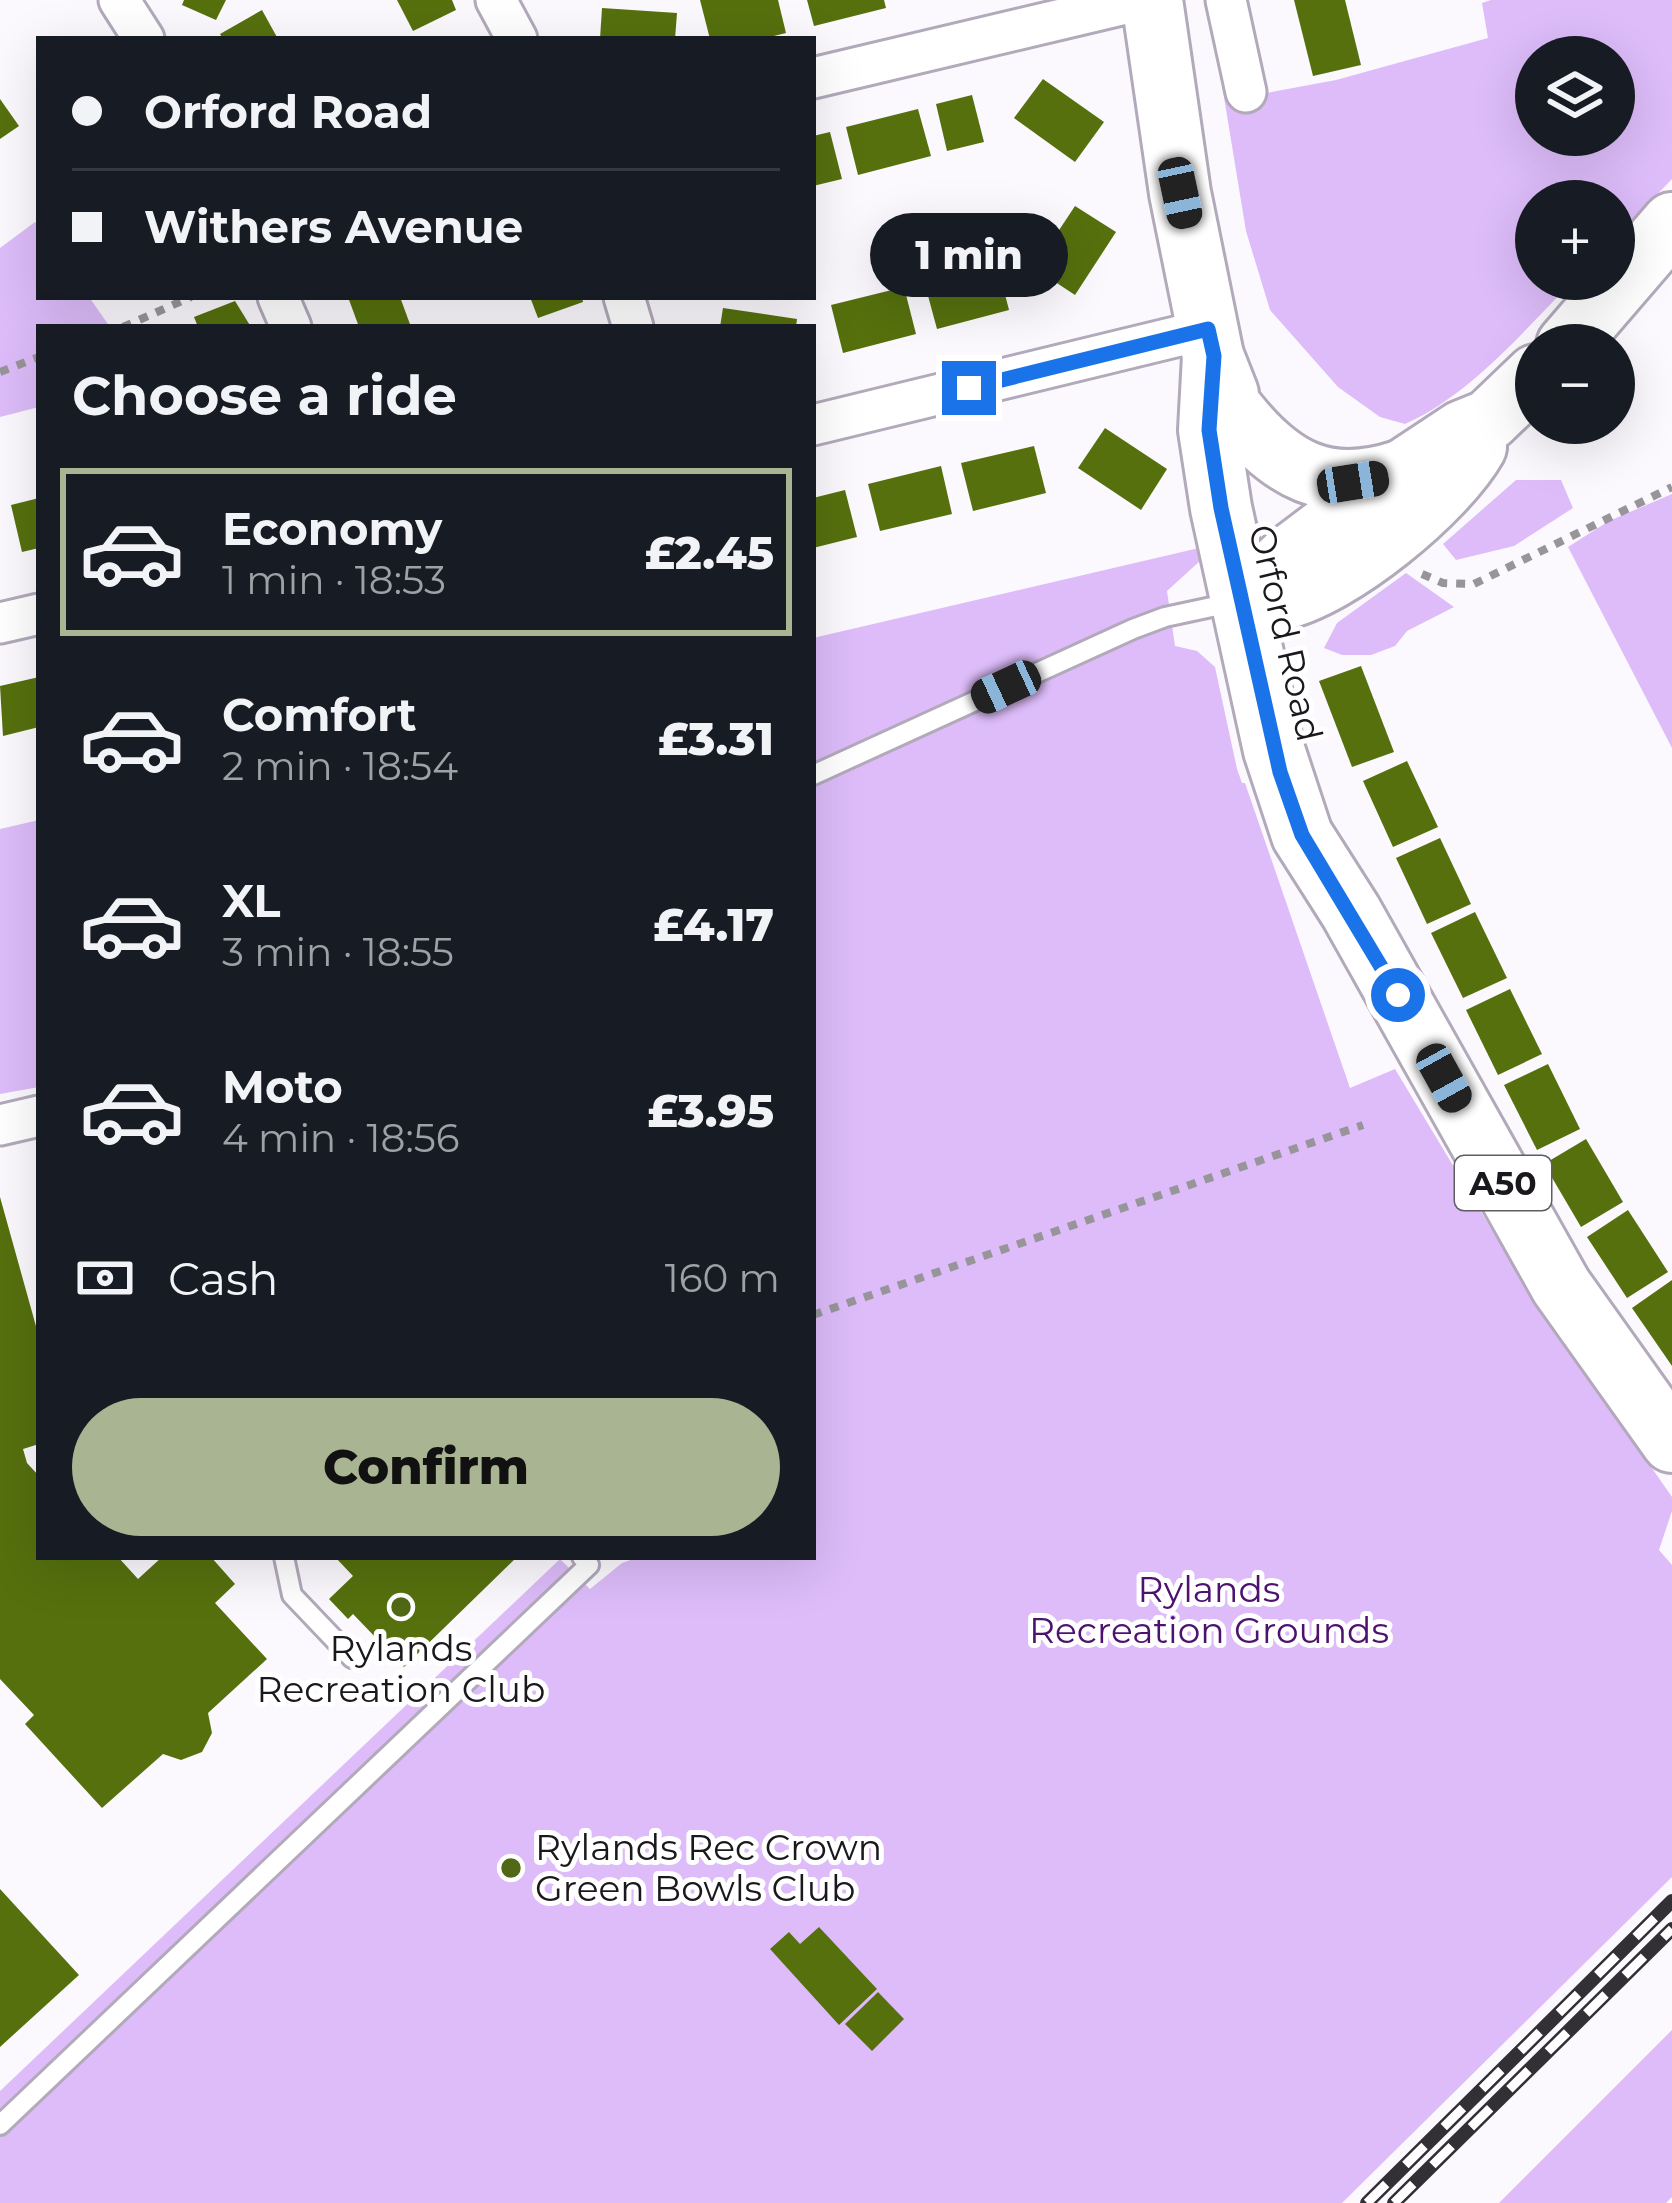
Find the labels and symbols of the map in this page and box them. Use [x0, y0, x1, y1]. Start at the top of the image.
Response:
car [1155, 154, 1205, 232]
callout: 1 min [870, 214, 1068, 298]
route end [942, 361, 996, 415]
car [1315, 459, 1391, 505]
street label: Orford Road [1240, 520, 1332, 746]
car [966, 655, 1046, 719]
route start [1371, 968, 1425, 1022]
car [1411, 1038, 1477, 1118]
road number: A50 [1455, 1156, 1551, 1210]
park label: Rylands Recreation Grounds [1029, 1567, 1389, 1652]
marker: Rylands Recreation Club [388, 1594, 414, 1620]
place label: Rylands Recreation Club [257, 1626, 545, 1711]
place label: Rylands Rec Crown Green Bowls Club [535, 1825, 882, 1910]
marker: Rylands Rec Crown Green Bowls Club [498, 1855, 524, 1881]

